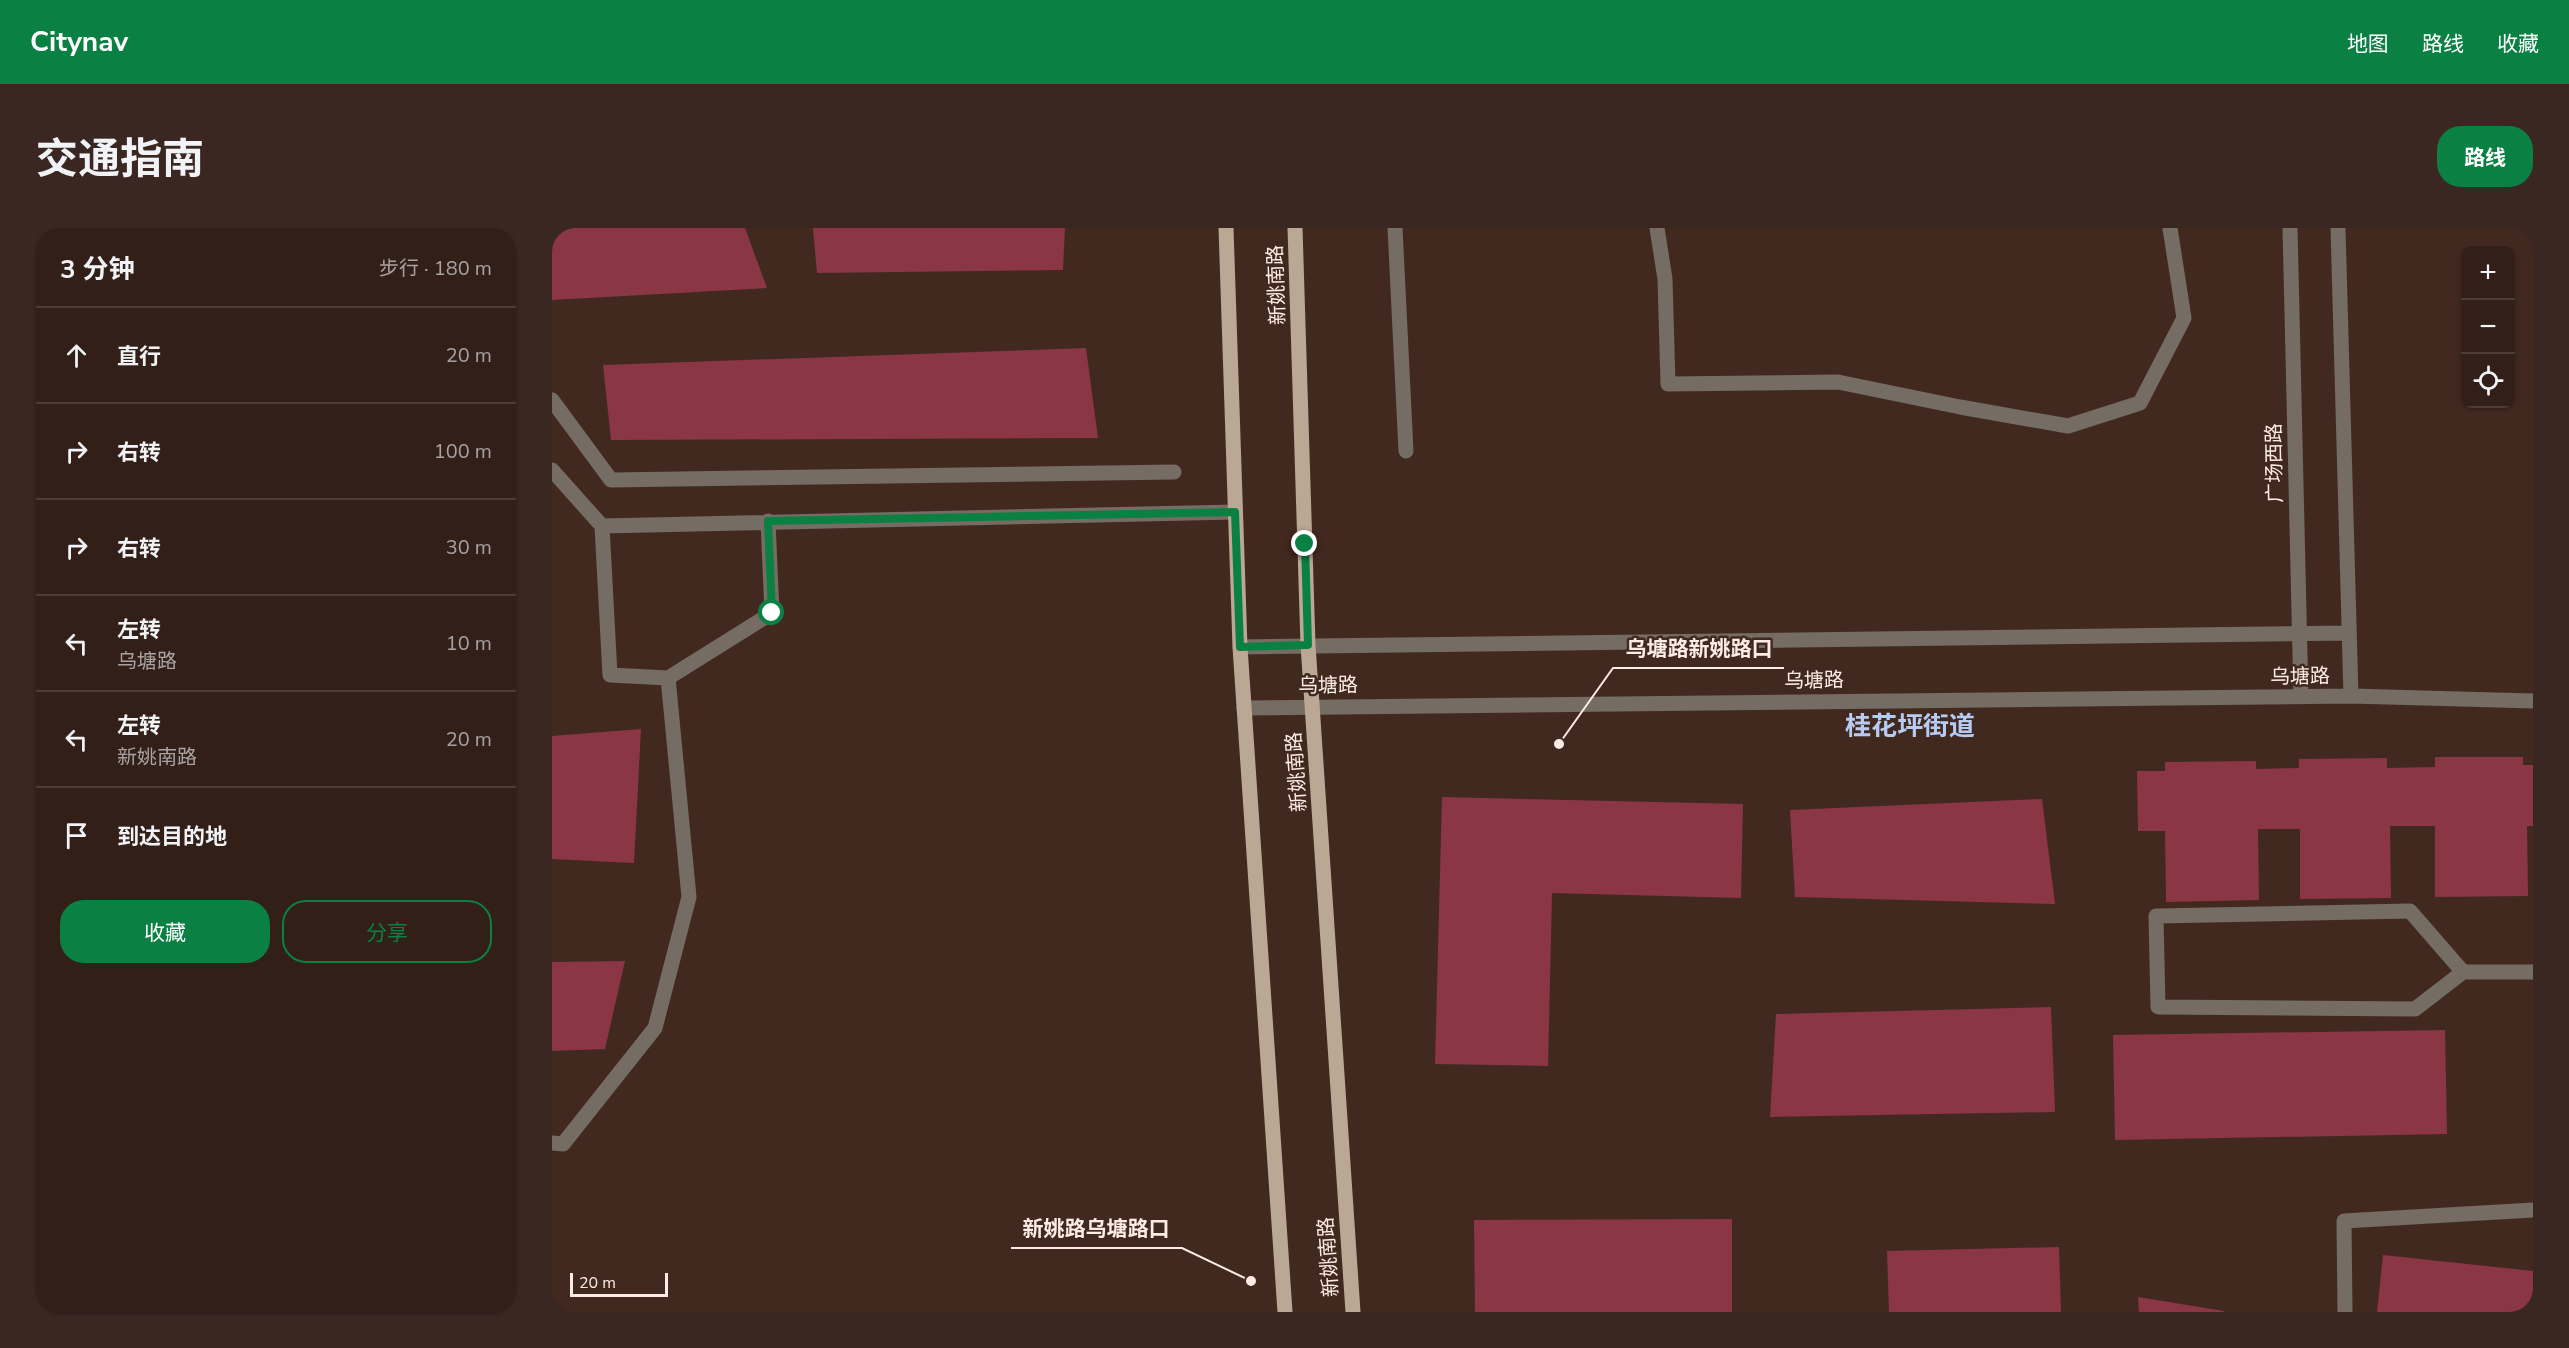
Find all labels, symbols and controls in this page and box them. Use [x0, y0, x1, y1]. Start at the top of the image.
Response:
text: Citynav [30, 23, 128, 61]
text: 地图 [2347, 30, 2389, 58]
text: 路线 [2422, 30, 2464, 58]
text: 收藏 [2497, 30, 2539, 58]
button: 路线 [2437, 126, 2533, 187]
text: 交通指南 [36, 131, 204, 188]
street label: 新姚南路 [1262, 245, 1291, 325]
map controls [2461, 246, 2515, 408]
button: + [2461, 246, 2515, 300]
text: 3 分钟 [60, 252, 135, 287]
text: 步行 · 180 m [379, 255, 492, 282]
button: − [2461, 300, 2515, 354]
icon: ahead [60, 339, 93, 372]
text: 直行 [117, 342, 161, 372]
text: 20 m [446, 342, 492, 369]
button: locate [2461, 354, 2515, 408]
street label: 广场西路 [2260, 423, 2289, 503]
icon: right [60, 435, 93, 468]
text: 右转 [117, 438, 161, 468]
text: 100 m [434, 438, 492, 465]
route end [1291, 530, 1317, 556]
icon: right [60, 531, 93, 564]
text: 右转 [117, 534, 161, 564]
text: 30 m [446, 534, 492, 561]
route start [758, 599, 784, 625]
text: 左转 [117, 615, 161, 645]
icon: left [60, 627, 93, 660]
callout: 乌塘路新姚路口 [1613, 629, 1784, 668]
text: 10 m [446, 630, 492, 657]
text: 乌塘路新姚路口 [1626, 635, 1773, 663]
text: 乌塘路 [117, 648, 177, 675]
street label: 乌塘路 [2270, 662, 2330, 691]
street label: 乌塘路 [1784, 666, 1844, 695]
street label: 乌塘路 [1298, 671, 1358, 700]
district label: 桂花坪街道 [1845, 709, 1975, 744]
text: 左转 [117, 711, 161, 741]
icon: left [60, 723, 93, 756]
text: 20 m [446, 726, 492, 753]
street label: 新姚南路 [1280, 731, 1313, 813]
text: 新姚南路 [117, 744, 197, 771]
icon: arrive [60, 819, 93, 852]
text: 到达目的地 [117, 822, 227, 852]
button: 收藏 [60, 900, 270, 963]
button: 分享 [282, 900, 492, 963]
callout: 新姚路乌塘路口 [1011, 1209, 1182, 1248]
text: 新姚路乌塘路口 [1023, 1215, 1170, 1243]
street label: 新姚南路 [1312, 1216, 1345, 1298]
scale bar [570, 1270, 668, 1298]
text: 20 m [579, 1272, 616, 1294]

